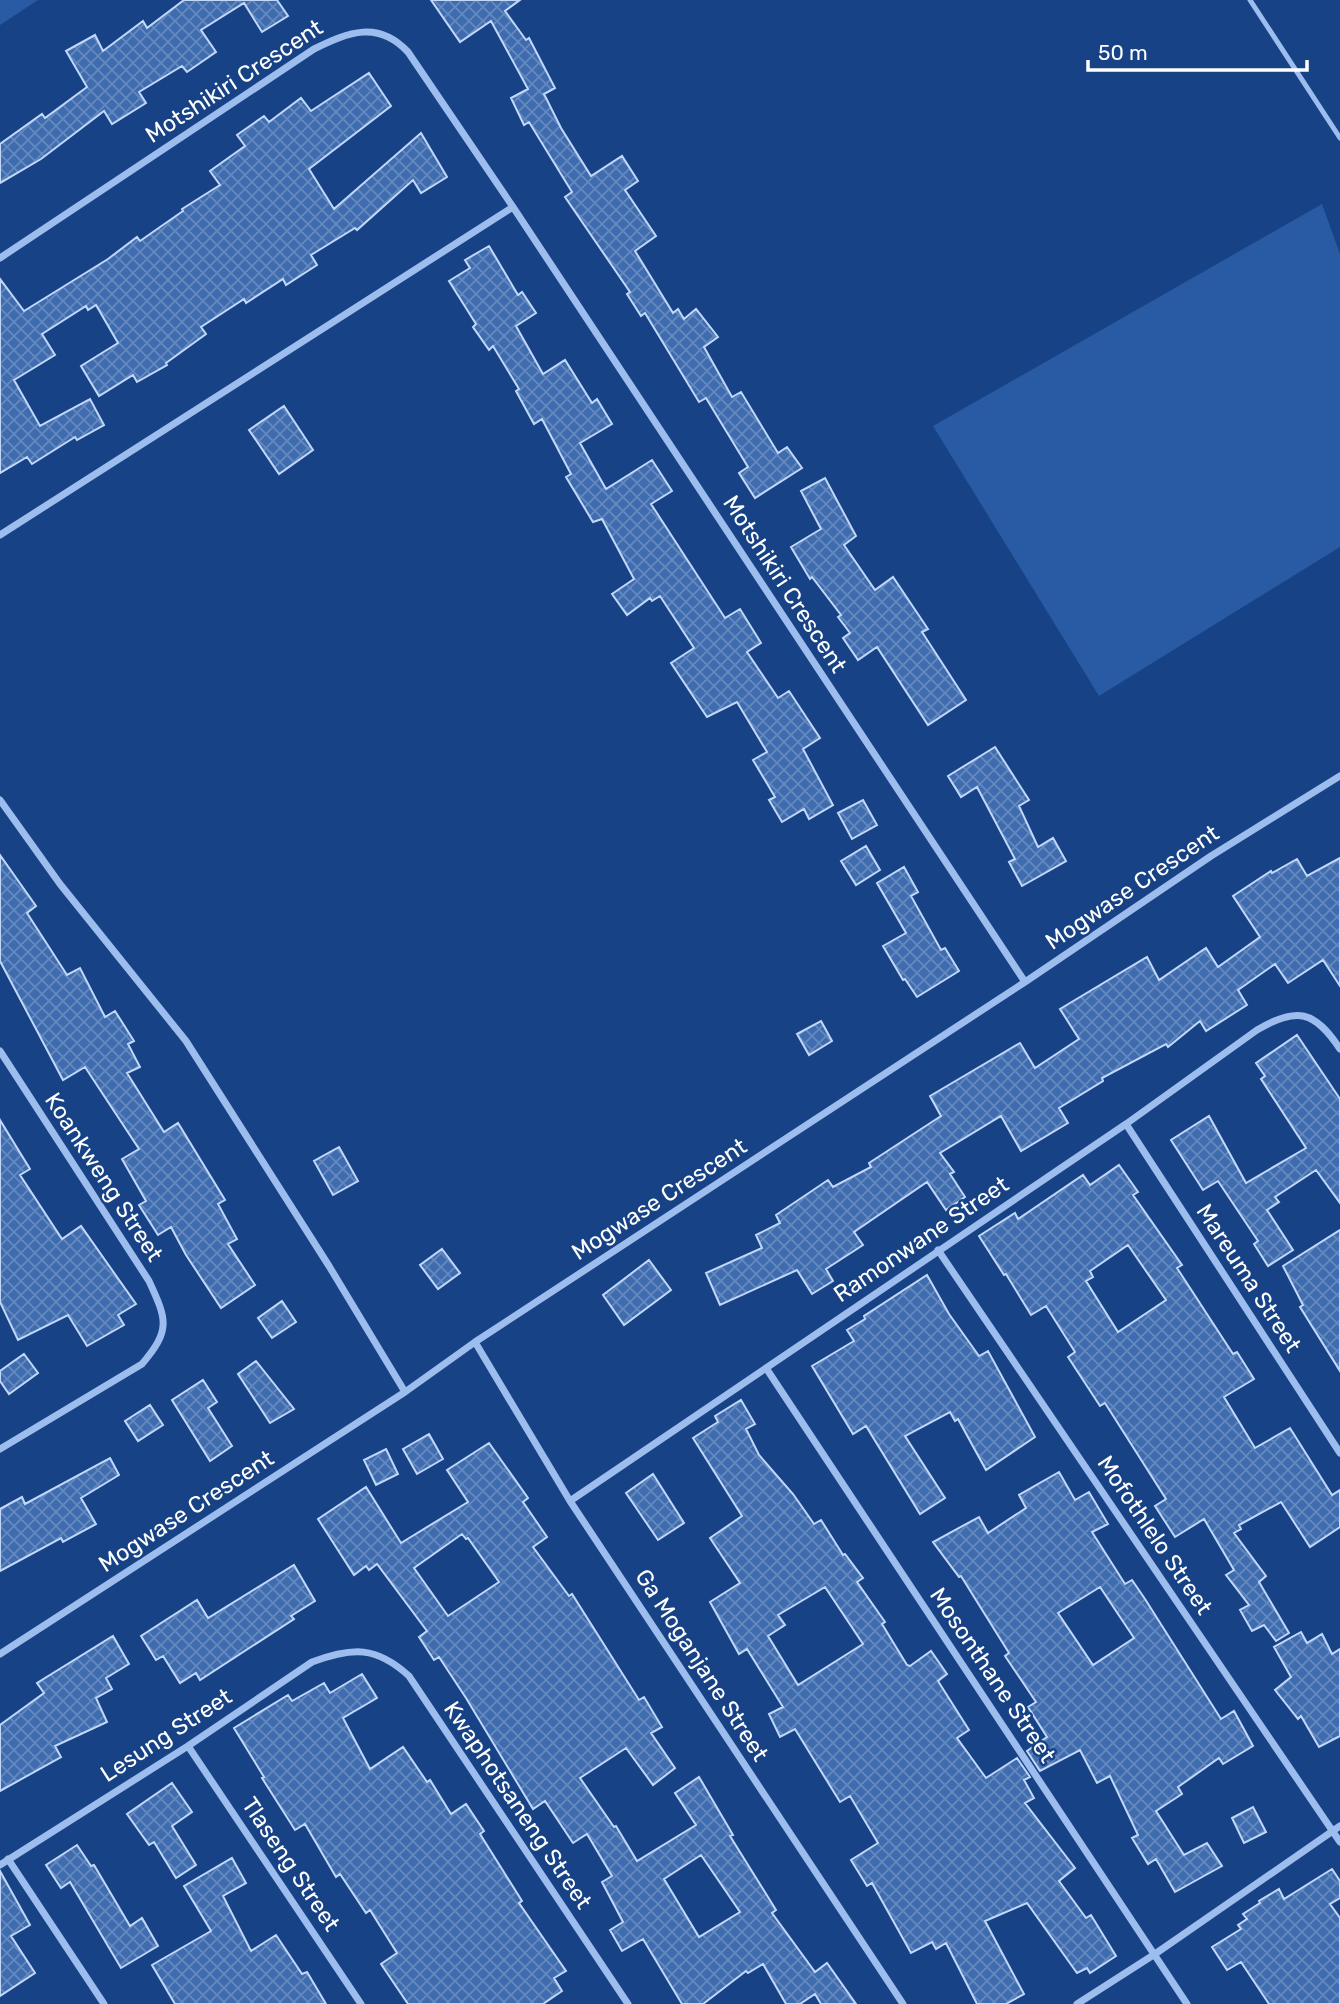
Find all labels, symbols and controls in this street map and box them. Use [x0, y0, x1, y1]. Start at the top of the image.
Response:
street label: Motshikiri Crescent [140, 13, 328, 149]
scale bar [1088, 28, 1307, 72]
text: 50 m [1098, 40, 1148, 65]
street label: Motshikiri Crescent [717, 490, 853, 678]
street label: Mogwase Crescent [1040, 819, 1224, 955]
street label: Koankweng Street [39, 1087, 169, 1267]
street label: Mogwase Crescent [566, 1132, 752, 1266]
street label: Ramonwane Street [828, 1170, 1014, 1308]
street label: Mareuma Street [1191, 1198, 1307, 1358]
street label: Mogwase Crescent [93, 1444, 279, 1578]
street label: Mofothlelo Street [1092, 1450, 1218, 1620]
street label: Ga Moganjane Street [629, 1564, 775, 1766]
street label: Mosonthane Street [924, 1582, 1062, 1768]
street label: Lesung Street [95, 1682, 237, 1788]
street label: Kwaphotsaneng Street [438, 1696, 598, 1914]
street label: Tlaseng Street [236, 1792, 346, 1936]

